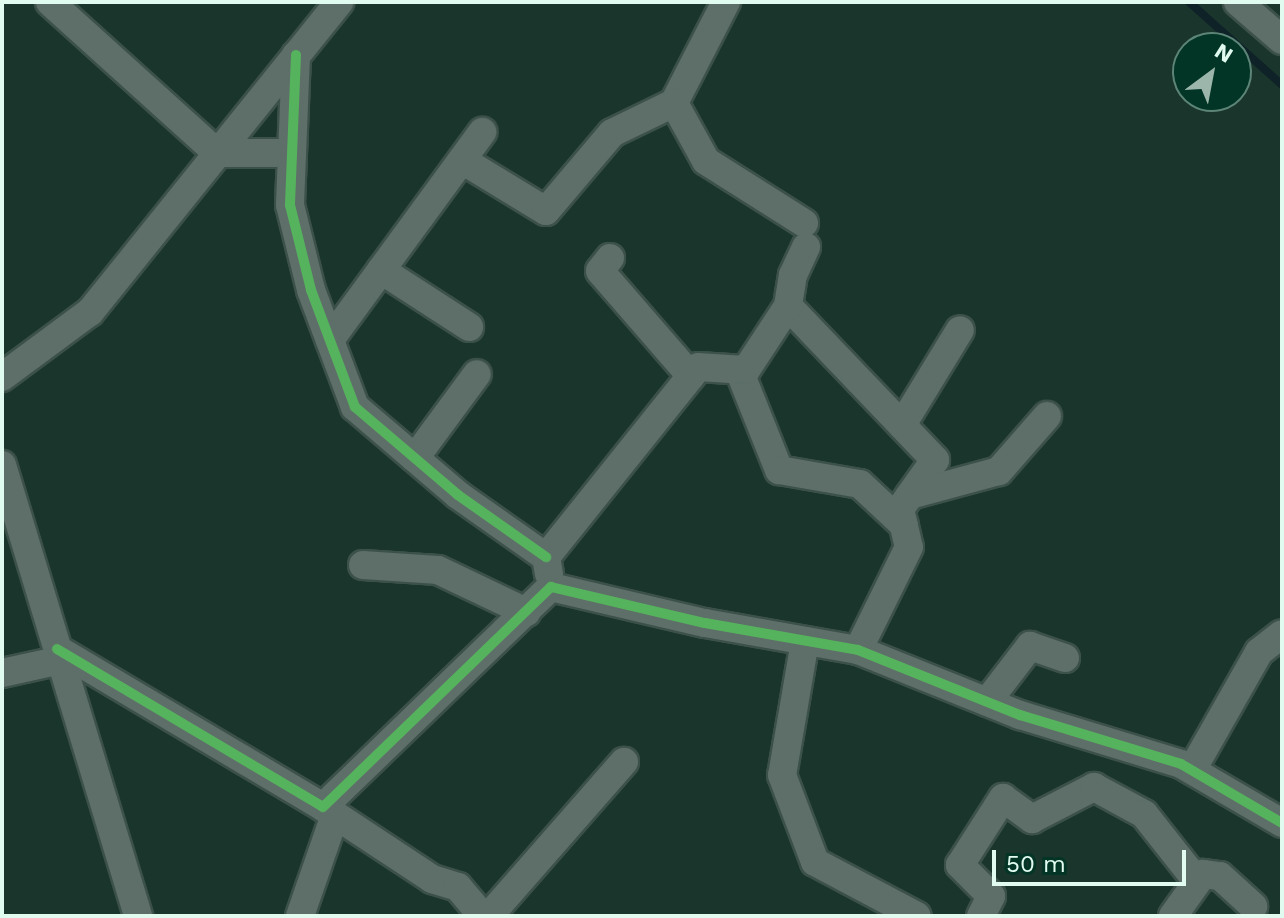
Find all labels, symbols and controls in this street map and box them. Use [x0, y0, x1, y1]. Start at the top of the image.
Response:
north arrow [1172, 32, 1252, 112]
text: N [1210, 38, 1237, 68]
scale bar [996, 834, 1190, 884]
text: 50 m [1006, 850, 1066, 878]

